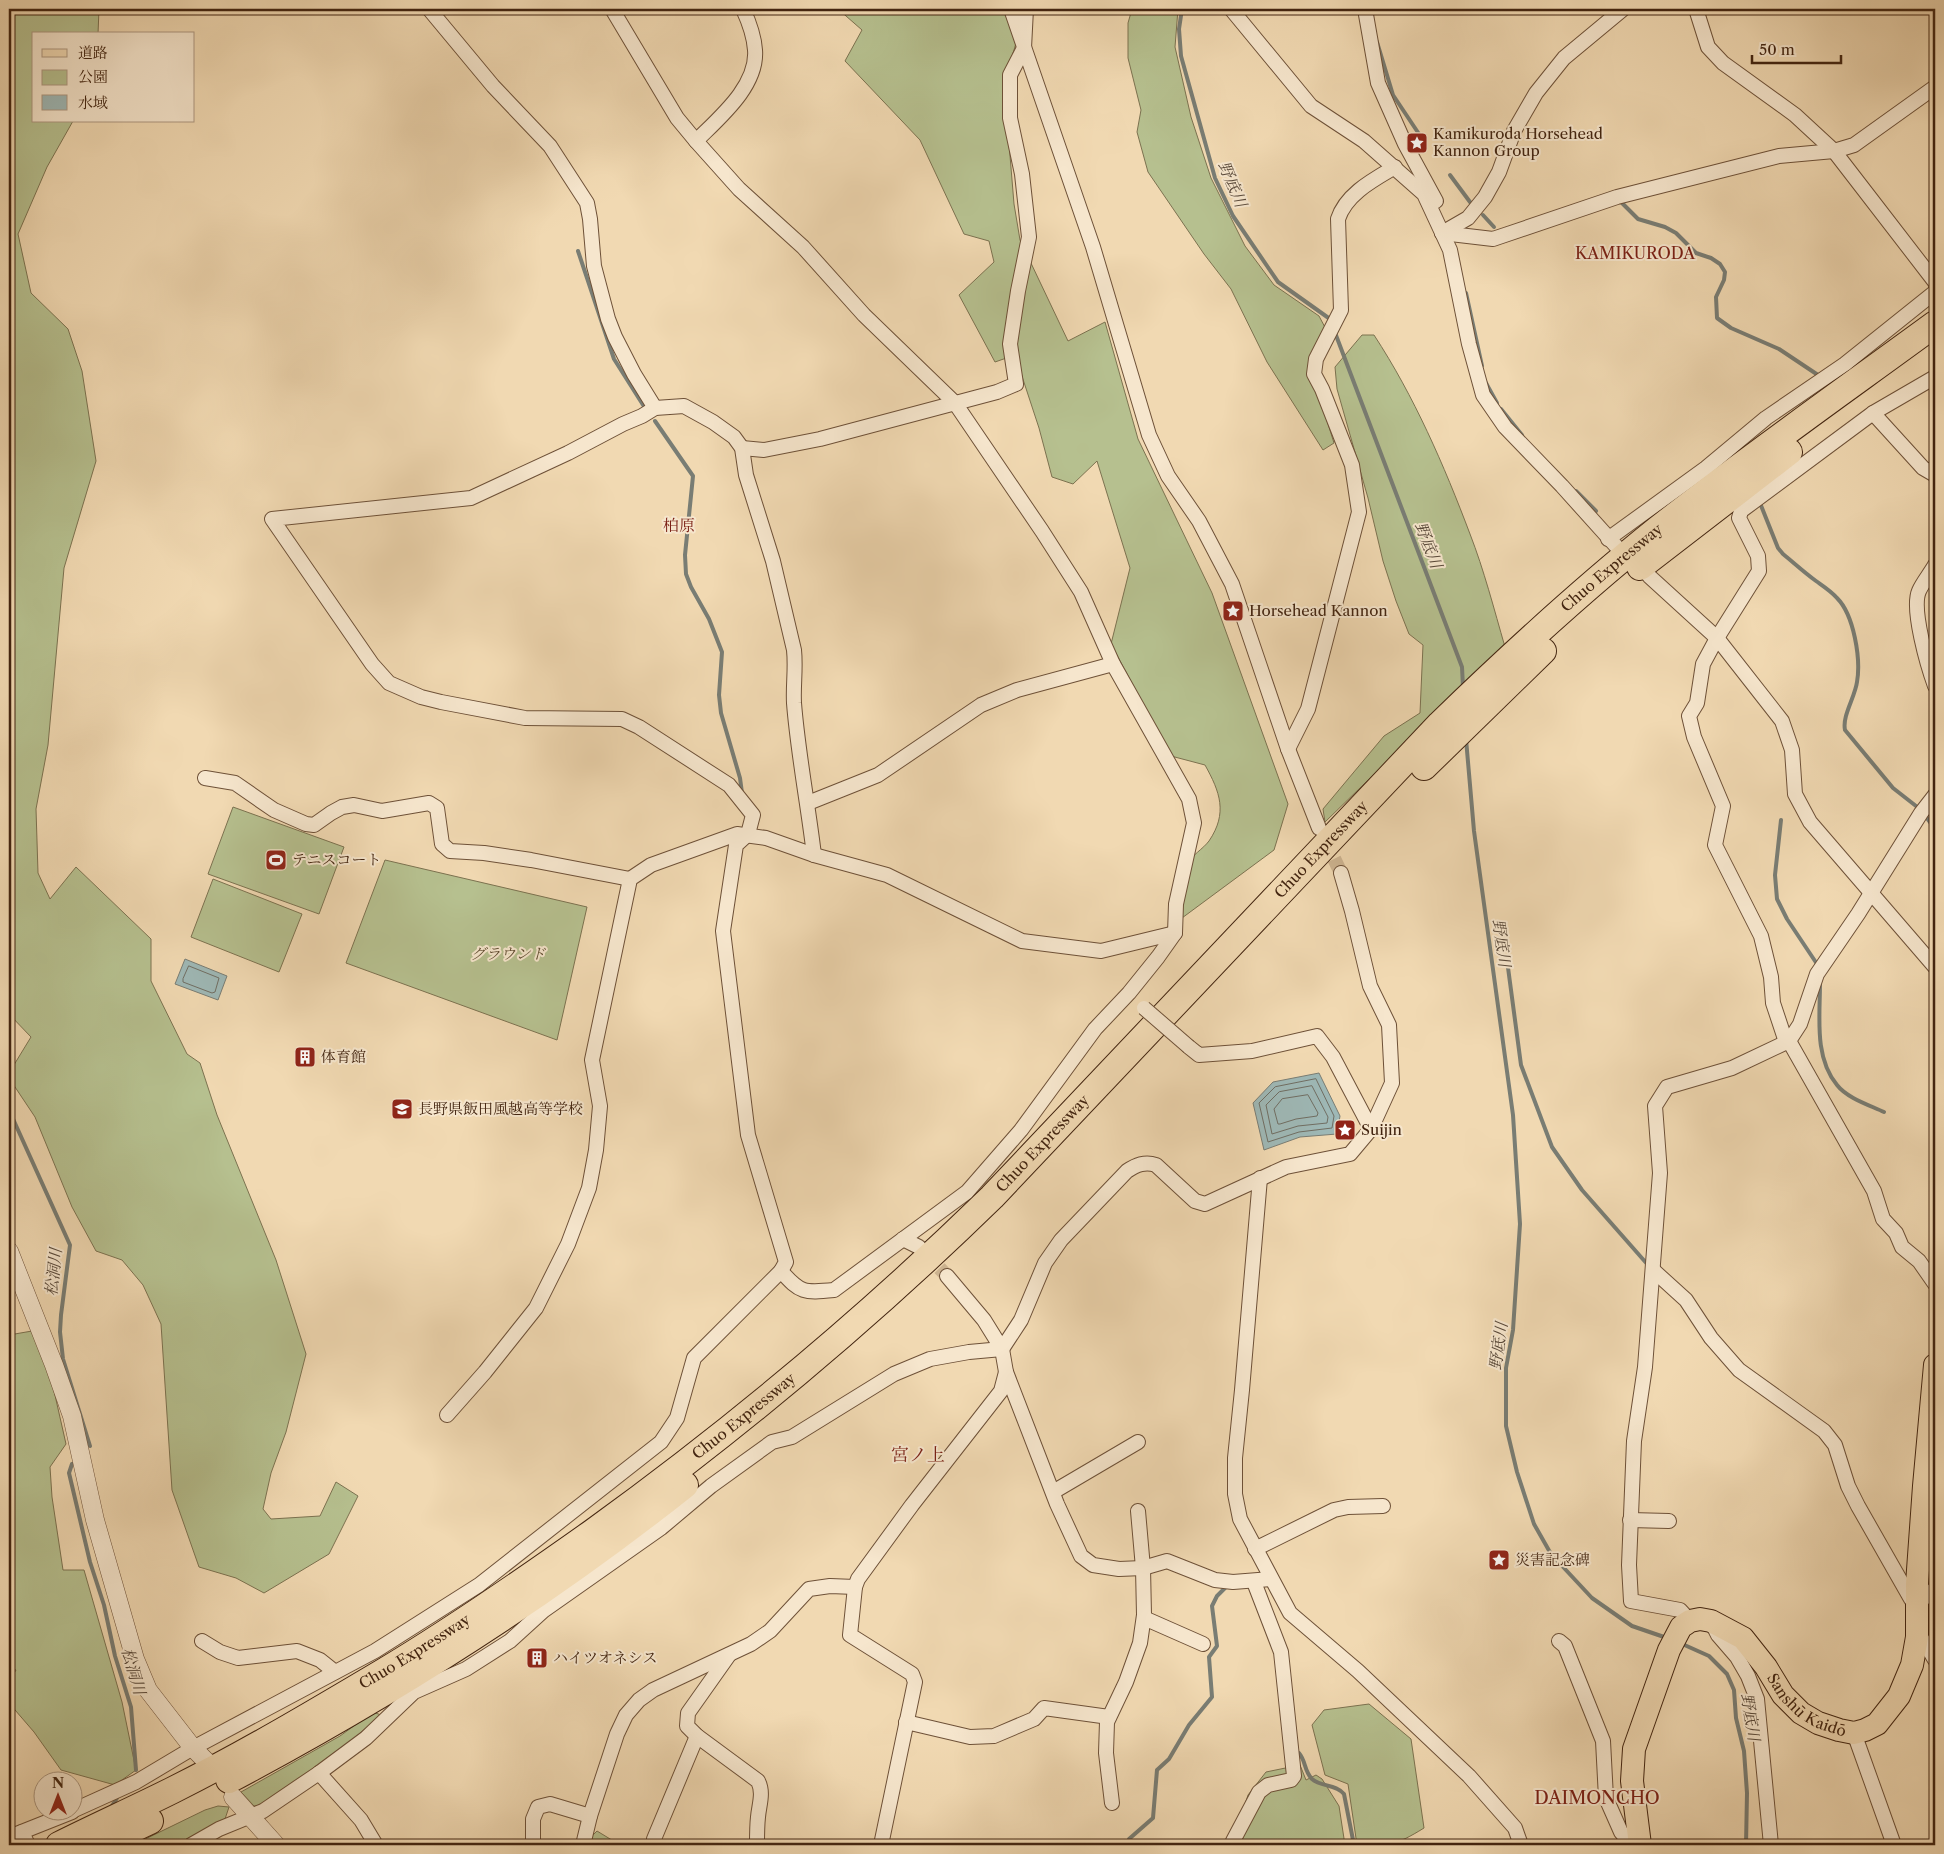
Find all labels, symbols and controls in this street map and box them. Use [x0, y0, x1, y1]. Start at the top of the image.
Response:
legend [32, 32, 195, 122]
scale bar [1752, 32, 1840, 64]
text: 50 m [1759, 40, 1795, 59]
text: 道路 [78, 43, 108, 62]
text: 公園 [78, 67, 108, 86]
text: 水域 [78, 93, 108, 112]
place label: Kamikuroda Horsehead Kannon Group [1433, 124, 1603, 160]
place icon: Kamikuroda Horsehead Kannon Group [1405, 131, 1429, 155]
water label: 野底川 [1214, 158, 1252, 212]
district label: KAMIKURODA [1575, 243, 1696, 263]
district label: 柏原 [663, 515, 695, 535]
water label: 野底川 [1411, 519, 1448, 573]
street label: Chuo Expressway [1557, 519, 1667, 616]
place icon: Horsehead Kannon [1221, 599, 1245, 623]
place label: Horsehead Kannon [1249, 601, 1388, 620]
street label: Chuo Expressway [1270, 796, 1372, 902]
sports icon: テニスコート [264, 848, 288, 872]
place label: テニスコート [292, 850, 381, 869]
water label: 野底川 [1489, 918, 1516, 970]
park label: グラウンド [470, 944, 546, 963]
building icon: 体育館 [293, 1045, 317, 1069]
place label: 体育館 [321, 1047, 366, 1066]
street label: Chuo Expressway [992, 1090, 1093, 1196]
school or university icon: 長野県飯田風越高等学校 [390, 1097, 414, 1121]
place label: 長野県飯田風越高等学校 [418, 1099, 583, 1118]
place icon: Suijin [1333, 1118, 1357, 1142]
place label: Suijin [1361, 1120, 1403, 1139]
water label: 松洞川 [41, 1245, 66, 1297]
water label: 野底川 [1485, 1319, 1512, 1371]
street label: Chuo Expressway [688, 1368, 799, 1463]
district label: 宮ノ上 [891, 1444, 945, 1466]
place icon: 災害記念碑 [1487, 1548, 1511, 1572]
place label: 災害記念碑 [1515, 1550, 1590, 1569]
street label: Chuo Expressway [355, 1609, 474, 1693]
water label: 松洞川 [118, 1645, 151, 1699]
building icon: ハイツオネシス [525, 1646, 549, 1670]
place label: ハイツオネシス [553, 1648, 657, 1667]
street label: Sanshū Kaidō [1763, 1670, 1848, 1740]
water label: 野底川 [1737, 1692, 1765, 1744]
north arrow [32, 1772, 82, 1822]
text: N [52, 1774, 64, 1792]
district label: DAIMONCHO [1534, 1787, 1660, 1809]

